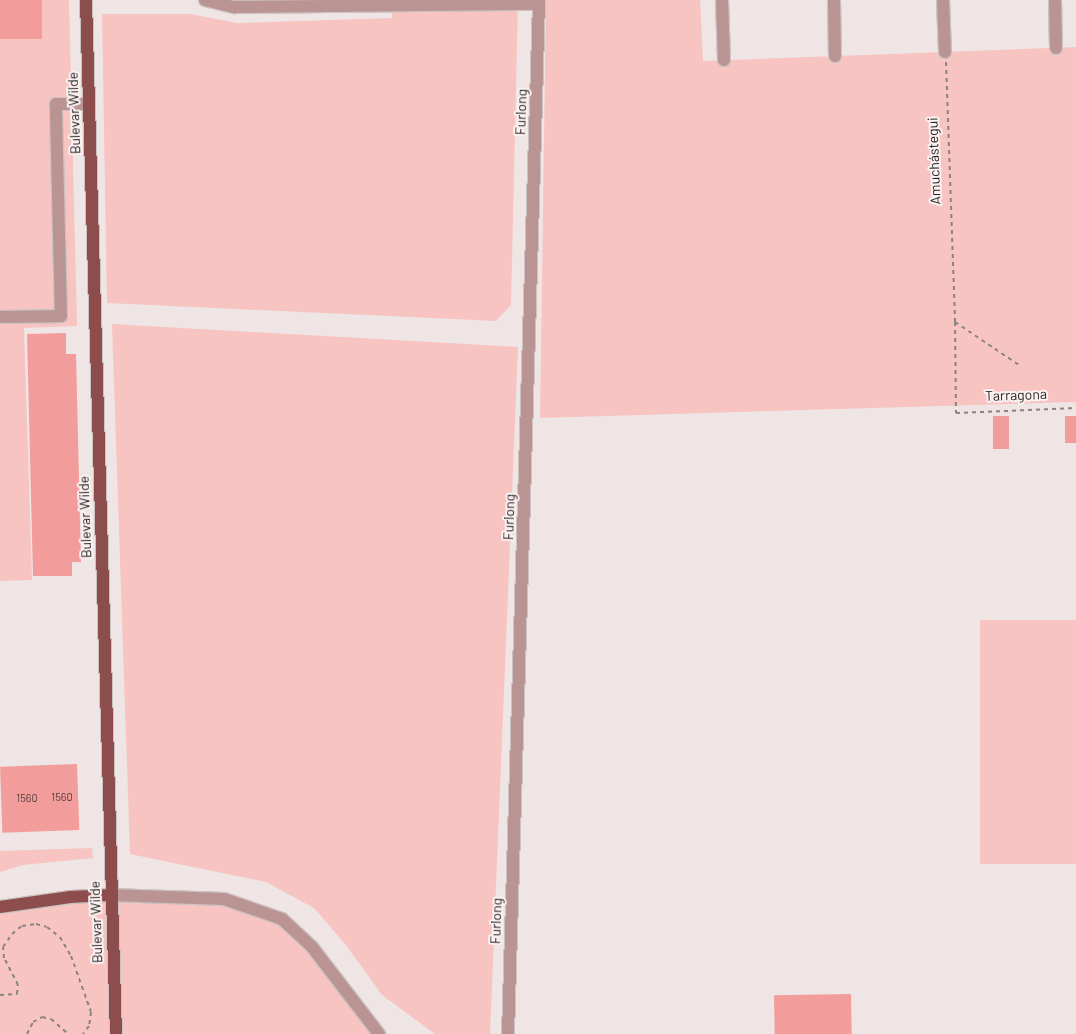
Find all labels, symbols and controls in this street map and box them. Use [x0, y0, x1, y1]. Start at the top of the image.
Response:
street label: Bulevar Wilde [64, 72, 84, 154]
street label: Furlong [512, 89, 530, 135]
street label: Amuchástegui [924, 117, 944, 205]
street label: Tarragona [985, 386, 1047, 404]
street label: Bulevar Wilde [75, 476, 95, 558]
street label: Furlong [500, 494, 518, 540]
house number: 1560 [51, 790, 73, 804]
house number: 1560 [16, 791, 38, 805]
street label: Bulevar Wilde [86, 881, 106, 963]
street label: Furlong [487, 898, 505, 944]

